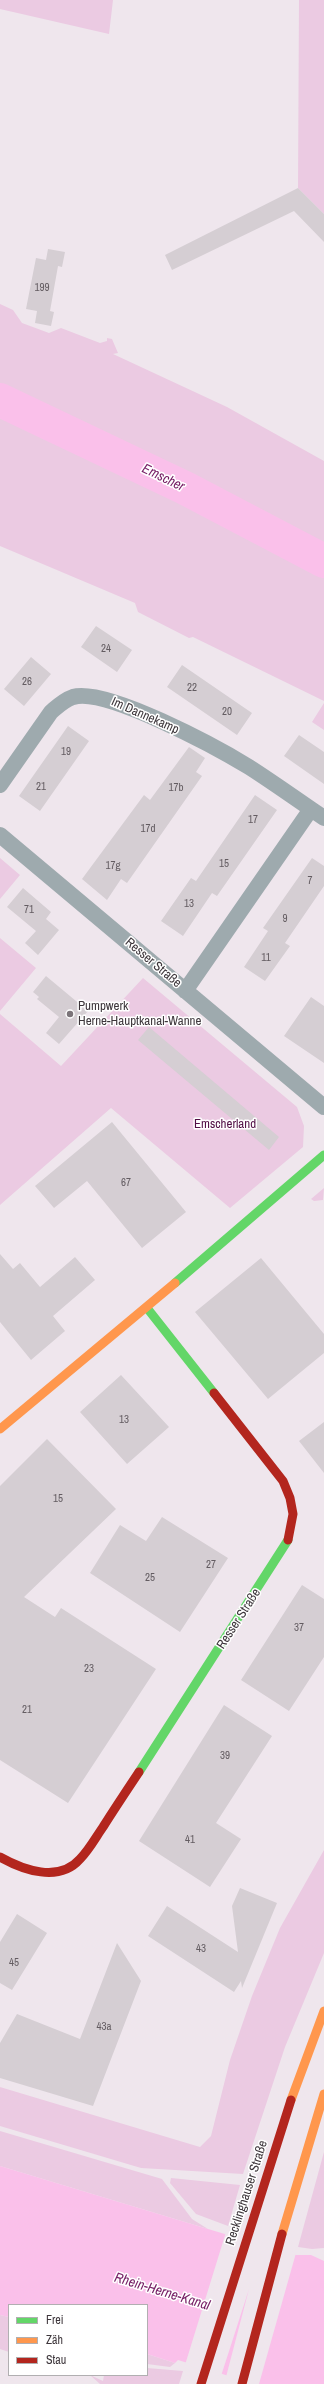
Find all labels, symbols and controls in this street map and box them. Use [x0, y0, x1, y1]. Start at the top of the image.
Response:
house number: 199 [34, 281, 50, 295]
water label: Emscher [139, 461, 187, 495]
house number: 24 [101, 642, 111, 656]
house number: 26 [22, 675, 32, 689]
house number: 22 [187, 681, 197, 695]
street label: Im Dannekamp [109, 694, 181, 738]
house number: 20 [222, 705, 232, 719]
house number: 19 [61, 745, 71, 759]
house number: 21 [36, 780, 46, 794]
house number: 17b [168, 781, 184, 795]
house number: 17 [248, 813, 258, 827]
house number: 17d [140, 822, 156, 836]
house number: 15 [219, 857, 229, 871]
house number: 17g [105, 859, 121, 873]
house number: 7 [307, 874, 313, 888]
house number: 13 [184, 897, 194, 911]
house number: 71 [24, 903, 34, 917]
house number: 9 [282, 912, 288, 926]
street label: Resser Straße [122, 935, 184, 991]
house number: 11 [261, 951, 271, 965]
place label: Pumpwerk Herne-Hauptkanal-Wanne [78, 999, 201, 1030]
marker: Pumpwerk Herne-Hauptkanal-Wanne [65, 1009, 75, 1019]
park label: Emscherland [194, 1117, 256, 1133]
house number: 67 [121, 1176, 131, 1190]
house number: 13 [119, 1413, 129, 1427]
house number: 15 [53, 1492, 63, 1506]
house number: 27 [206, 1558, 216, 1572]
house number: 25 [145, 1571, 155, 1585]
street label: Resser Straße [214, 1586, 264, 1652]
house number: 37 [294, 1621, 304, 1635]
house number: 23 [84, 1662, 94, 1676]
house number: 21 [22, 1703, 32, 1717]
house number: 39 [220, 1749, 230, 1763]
house number: 41 [185, 1833, 195, 1847]
house number: 43 [196, 1942, 206, 1956]
house number: 45 [9, 1956, 19, 1970]
house number: 43a [96, 2020, 112, 2034]
street label: Recklinghauser Straße [223, 2139, 271, 2247]
water label: Rhein-Herne-Kanal [112, 2270, 212, 2314]
legend [8, 2304, 148, 2376]
text: Frei [46, 2312, 64, 2328]
text: Zäh [46, 2332, 63, 2348]
text: Stau [46, 2352, 66, 2368]

